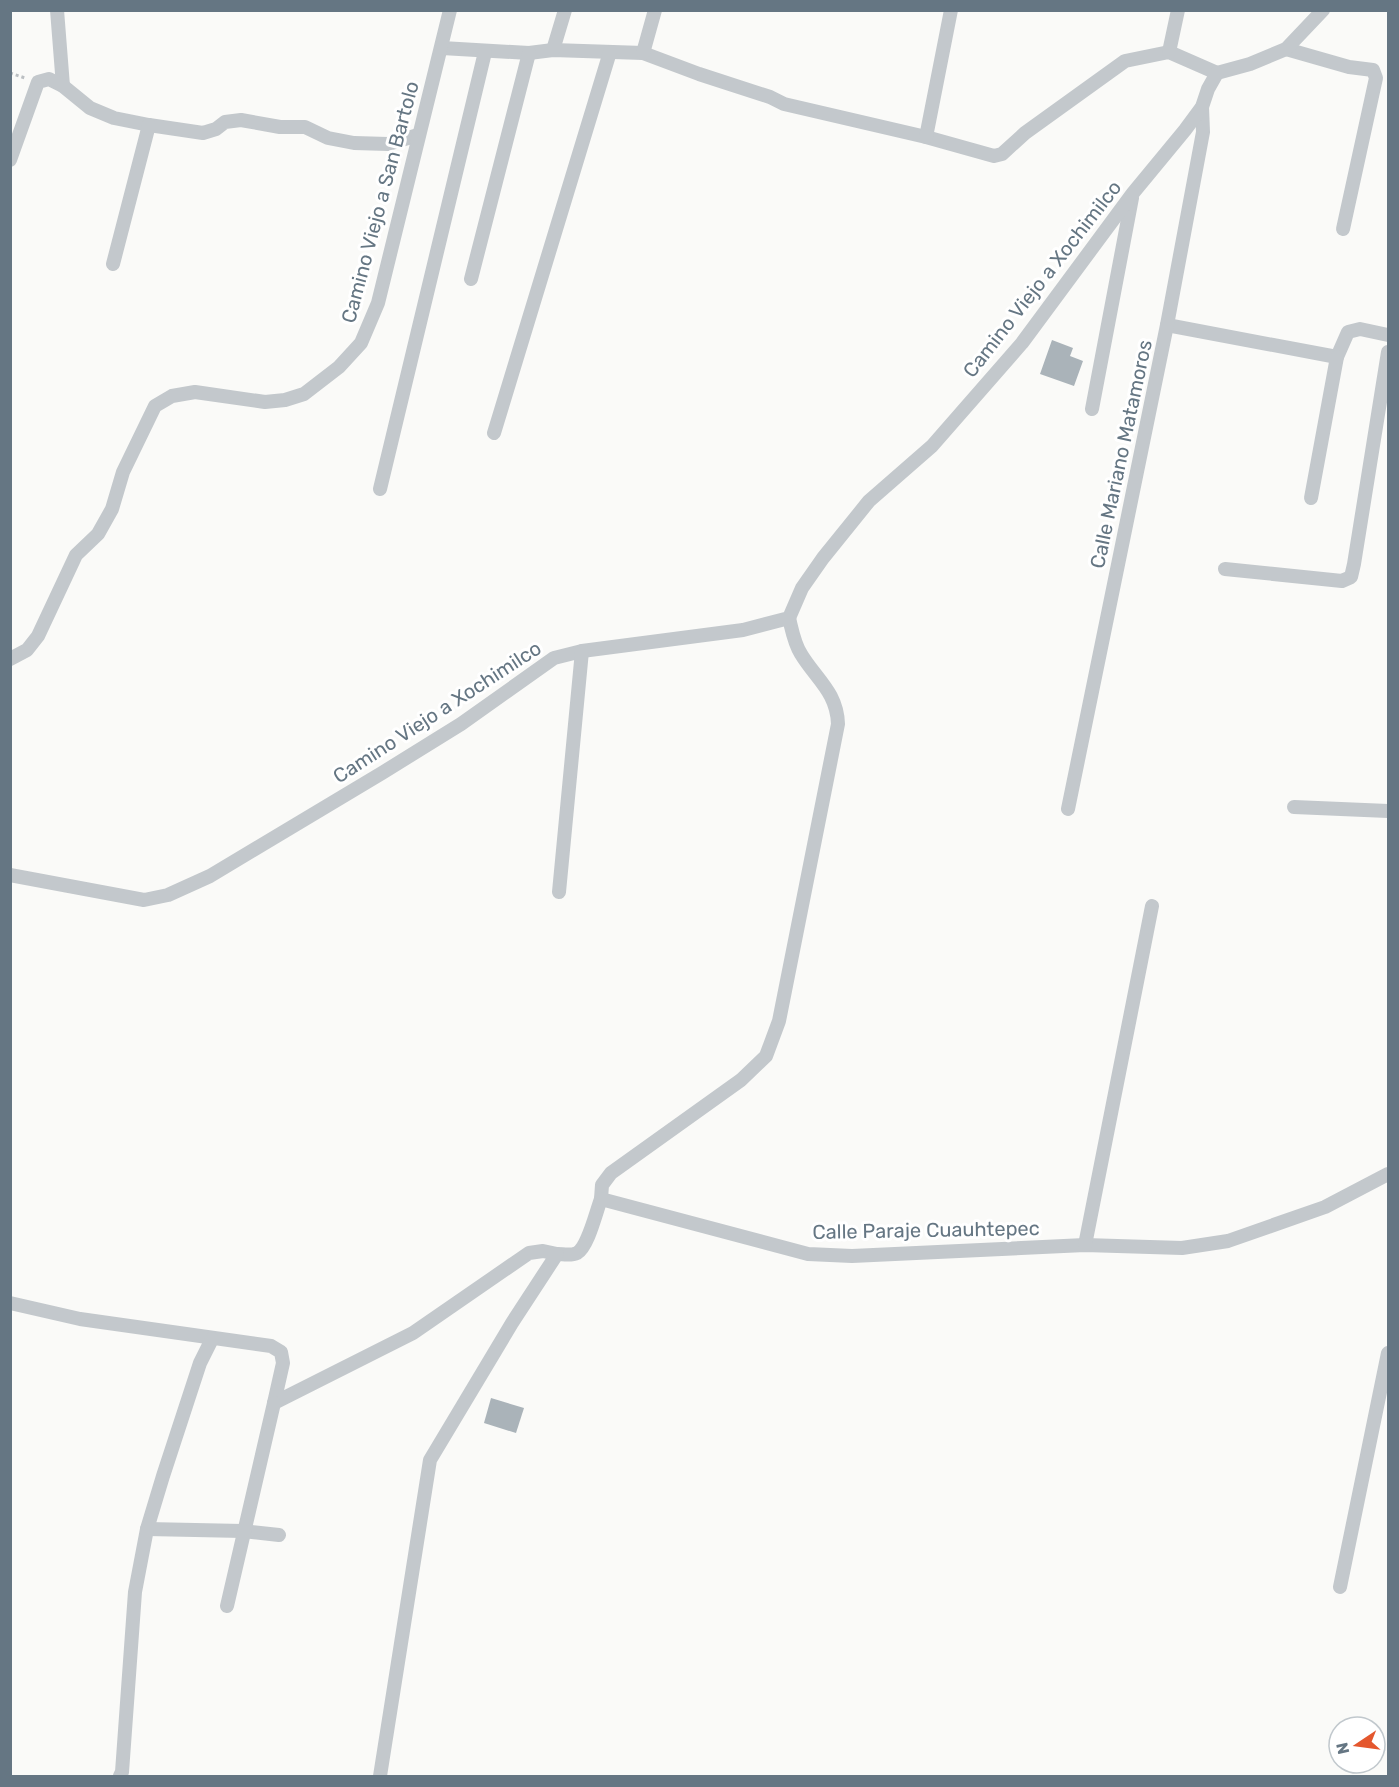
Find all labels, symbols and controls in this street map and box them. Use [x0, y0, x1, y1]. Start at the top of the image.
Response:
street label: Camino Viejo a San Bartolo [336, 78, 424, 326]
street label: Camino Viejo a Xochimilco [958, 176, 1126, 382]
street label: Calle Mariano Matamoros [1085, 337, 1157, 571]
street label: Camino Viejo a Xochimilco [329, 636, 545, 788]
street label: Calle Paraje Cuauhtepec [812, 1216, 1040, 1244]
north arrow [1327, 1715, 1387, 1775]
text: N [1332, 1741, 1353, 1756]

